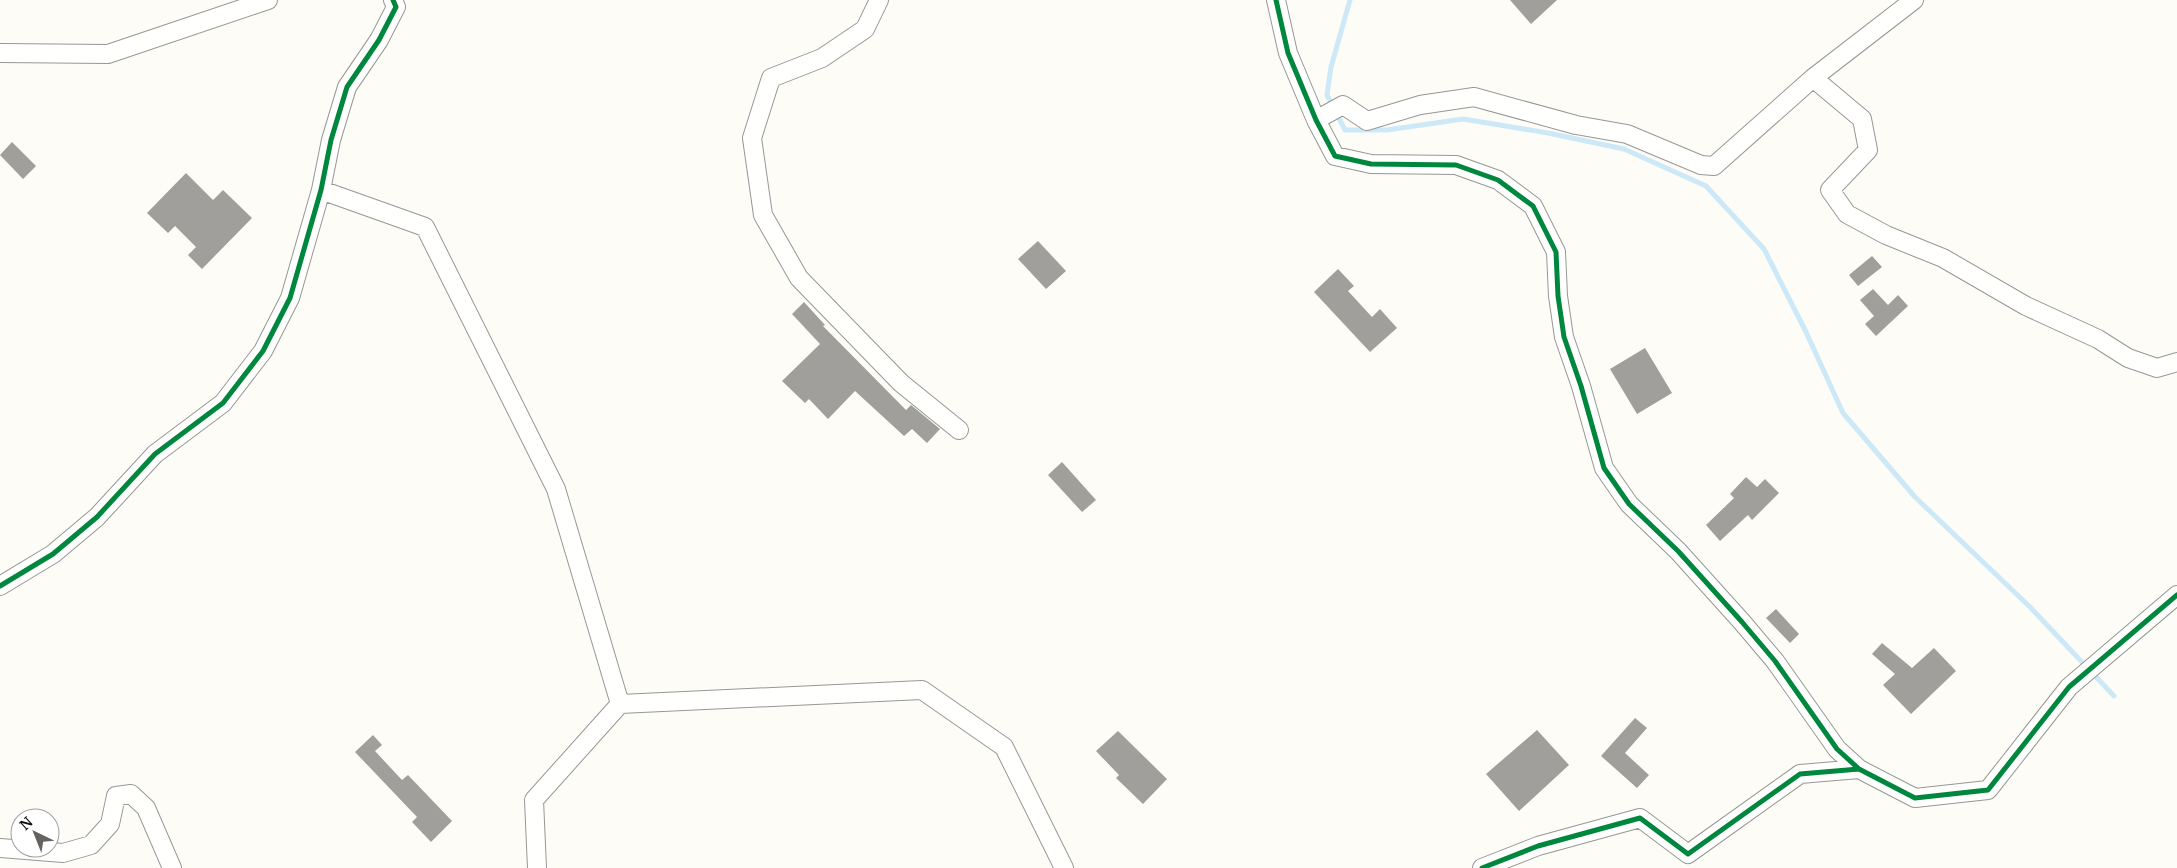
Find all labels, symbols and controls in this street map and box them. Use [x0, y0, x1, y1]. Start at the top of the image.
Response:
north arrow [10, 808, 60, 858]
text: N [16, 813, 36, 834]

